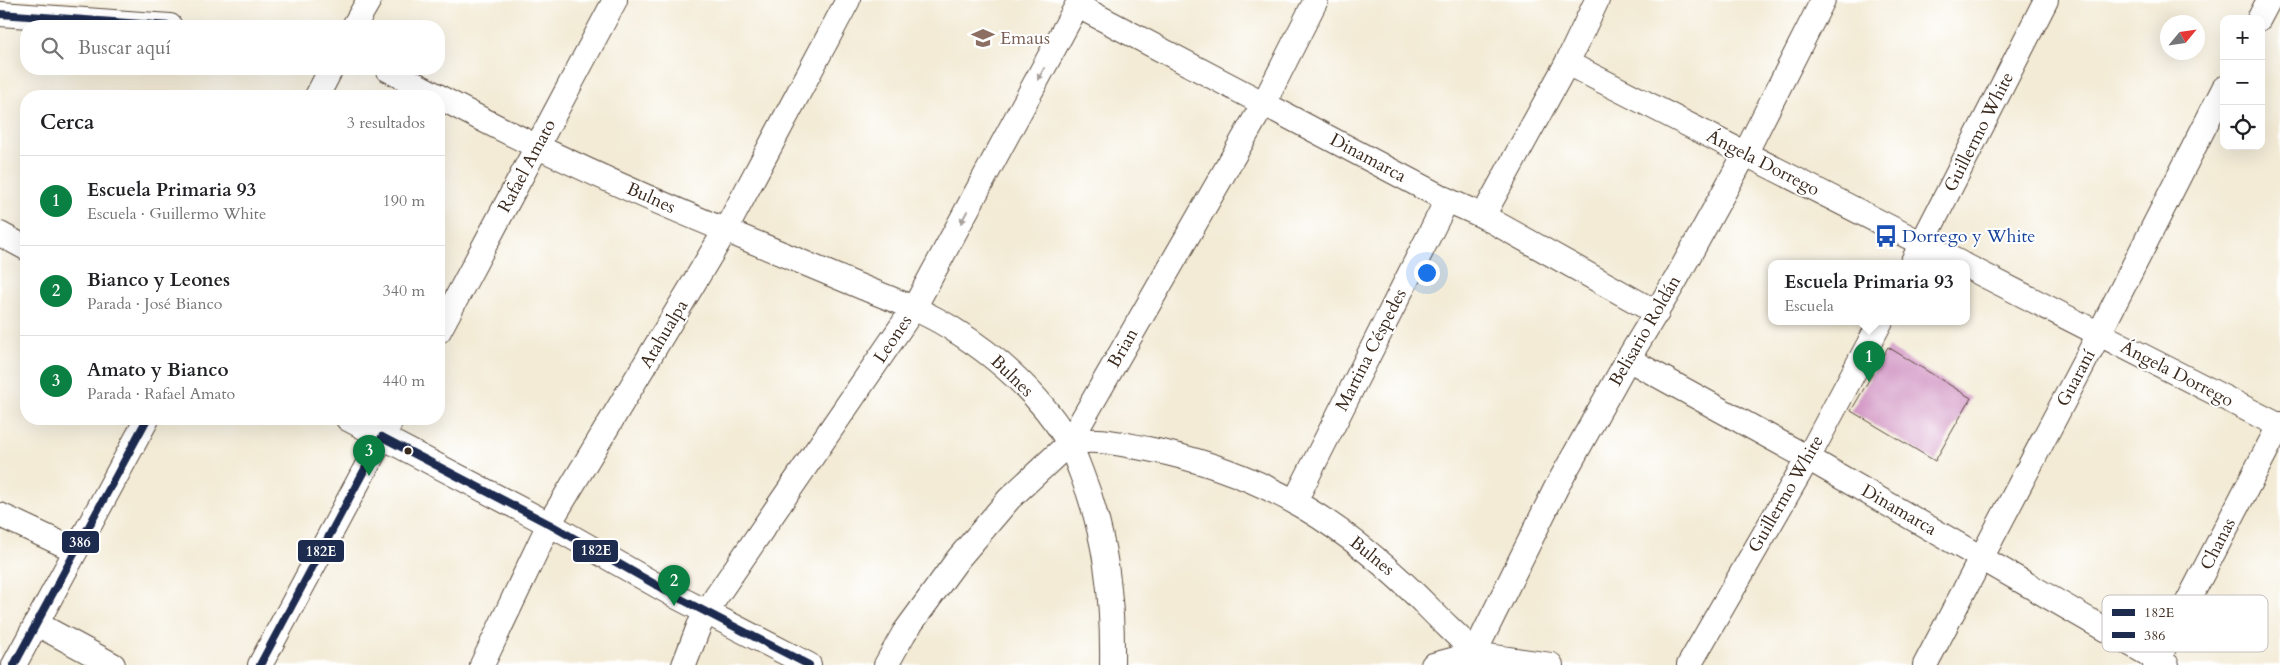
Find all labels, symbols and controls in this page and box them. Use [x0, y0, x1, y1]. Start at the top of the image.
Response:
north arrow [2160, 15, 2205, 60]
map controls [2220, 15, 2265, 150]
button: + [2220, 15, 2265, 60]
search box [20, 20, 445, 75]
school or university icon: Emaus [970, 25, 996, 51]
place label: Emaus [1000, 26, 1050, 51]
icon: search [38, 34, 66, 62]
text: Buscar aquí [78, 35, 171, 61]
button: − [2220, 60, 2265, 105]
one-way arrow [1037, 67, 1045, 81]
street label: Guillermo White [1938, 68, 2020, 196]
button: locate [2220, 105, 2265, 150]
text: Cerca [40, 108, 94, 137]
text: 3 resultados [347, 112, 425, 134]
street label: Rafael Amato [492, 115, 562, 217]
street label: Ángela Dorrego [1702, 124, 1824, 202]
street label: Dinamarca [1325, 127, 1411, 189]
street label: Bulnes [623, 176, 679, 220]
text: Escuela Primaria 93 [87, 177, 256, 203]
text: 1 [52, 190, 60, 212]
text: 190 m [383, 190, 425, 212]
text: Escuela · Guillermo White [87, 203, 266, 225]
one-way arrow [959, 210, 968, 223]
bus stop icon: Dorrego y White [1873, 223, 1899, 249]
place label: Dorrego y White [1902, 224, 2035, 249]
your location [1414, 260, 1440, 286]
popup [1768, 260, 1970, 325]
text: Bianco y Leones [87, 267, 230, 293]
text: Escuela Primaria 93 [1784, 269, 1954, 295]
street label: Belisario Roldán [1603, 270, 1687, 391]
text: 2 [52, 280, 60, 302]
text: 340 m [383, 280, 425, 302]
street label: Martina Céspedes [1329, 284, 1413, 416]
text: Parada · José Bianco [87, 293, 223, 315]
street label: Atahualpa [634, 295, 694, 373]
text: Escuela [1784, 295, 1834, 317]
street label: Leones [868, 310, 918, 368]
street label: Brian [1102, 323, 1145, 372]
street label: Ángela Dorrego [2116, 335, 2238, 413]
pin: 1 [1853, 341, 1885, 382]
street label: Guaraní [2051, 345, 2101, 411]
street label: Bulnes [985, 349, 1039, 403]
text: Amato y Bianco [87, 357, 229, 383]
text: 3 [52, 370, 60, 392]
text: 440 m [383, 370, 425, 392]
text: Parada · Rafael Amato [87, 383, 235, 405]
street label: Guillermo White [1742, 431, 1830, 557]
pin: 3 [353, 435, 385, 476]
unlabelled marker [403, 446, 413, 456]
street label: Dinamarca [1857, 478, 1941, 542]
street label: Chanas [2194, 514, 2242, 574]
line badge: 386 [61, 530, 100, 554]
street label: Bulnes [1344, 530, 1400, 582]
text: 386 [69, 533, 91, 552]
line badge: 182E [297, 539, 345, 563]
line badge: 182E [572, 539, 619, 563]
text: 182E [581, 541, 611, 560]
text: 182E [306, 542, 336, 561]
pin: 2 [658, 565, 690, 606]
legend [2102, 595, 2268, 652]
text: 182E [2144, 603, 2175, 622]
text: 386 [2144, 626, 2166, 645]

